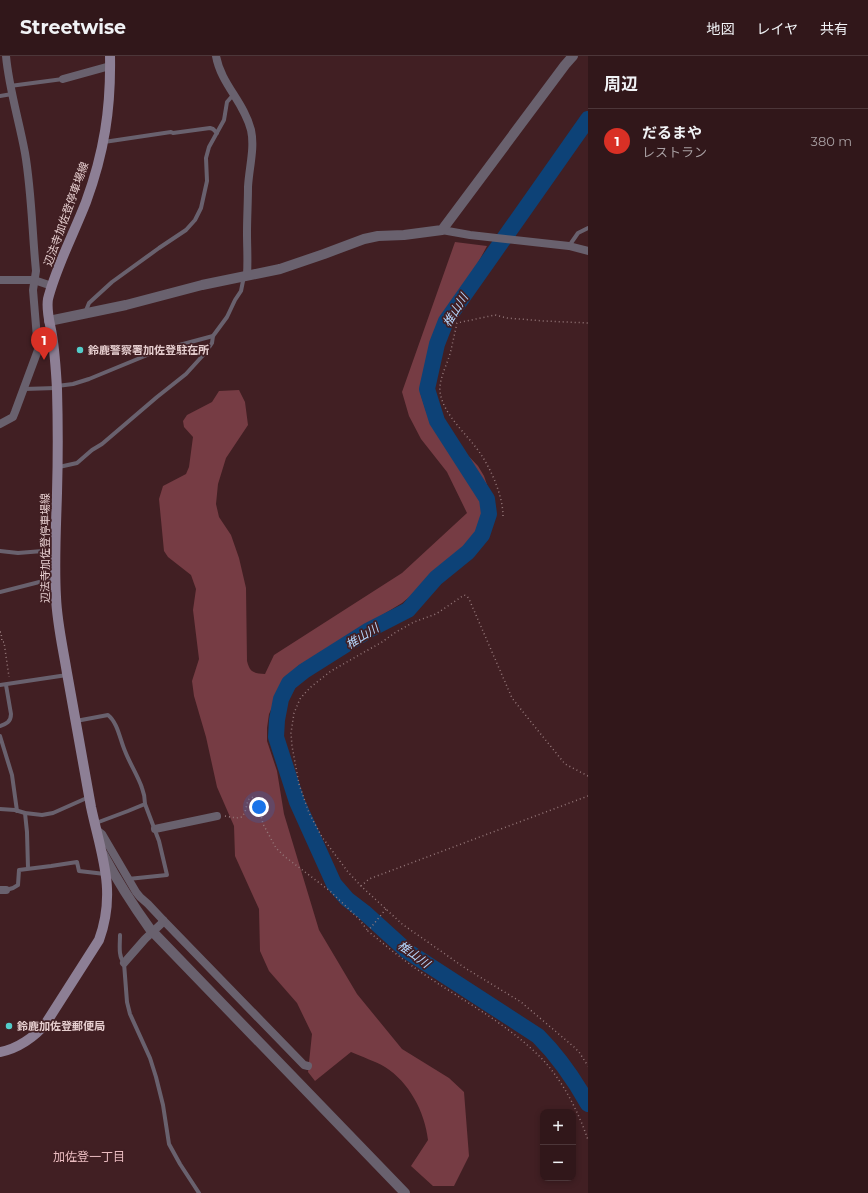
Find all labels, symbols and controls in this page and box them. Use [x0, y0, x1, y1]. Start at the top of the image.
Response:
text: Streetwise [20, 16, 126, 39]
text: 地図 [706, 20, 734, 38]
text: レイヤ [756, 20, 798, 38]
text: 共有 [820, 20, 848, 38]
text: 周辺 [604, 74, 638, 94]
text: だるまや [642, 123, 702, 142]
text: 1 [614, 133, 620, 149]
text: 380 m [811, 133, 852, 149]
text: レストラン [642, 144, 707, 160]
street label: 辺法寺加佐登停車場線 [41, 160, 91, 268]
water label: 椎山川 [439, 289, 472, 329]
pin: 1 [31, 327, 57, 360]
place label: 鈴鹿警察署加佐登駐在所 [88, 343, 209, 357]
marker: 鈴鹿警察署加佐登駐在所 [75, 345, 85, 355]
street label: 辺法寺加佐登停車場線 [38, 493, 52, 603]
water label: 椎山川 [343, 619, 383, 652]
your location [249, 797, 269, 817]
water label: 椎山川 [395, 937, 435, 972]
place label: 鈴鹿加佐登郵便局 [17, 1019, 105, 1033]
marker: 鈴鹿加佐登郵便局 [4, 1021, 14, 1031]
map controls [540, 1109, 576, 1181]
button: + [540, 1109, 576, 1145]
button: − [540, 1145, 576, 1181]
district label: 加佐登一丁目 [53, 1149, 125, 1164]

